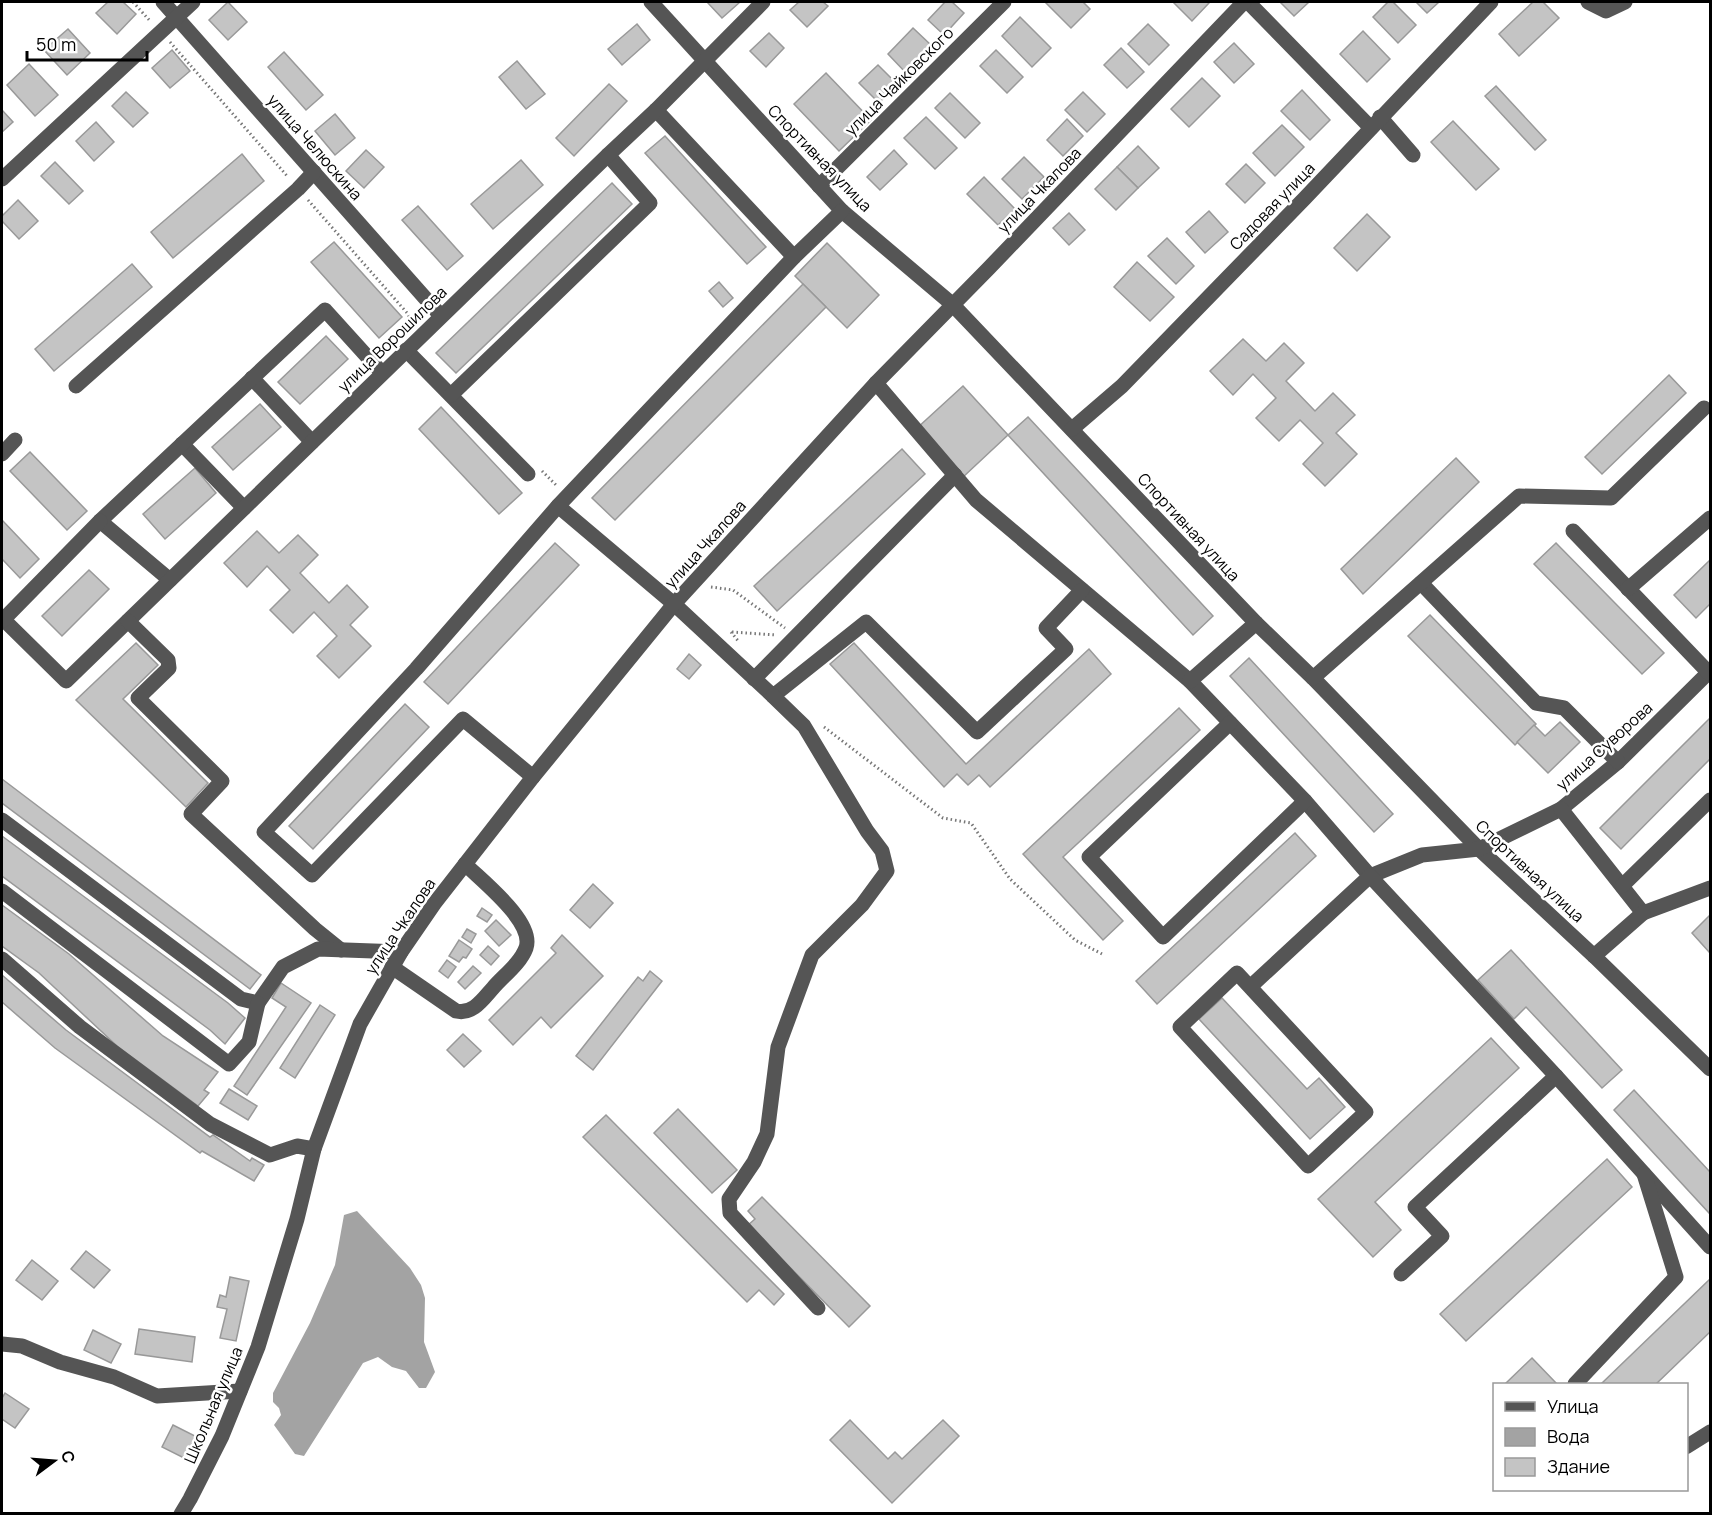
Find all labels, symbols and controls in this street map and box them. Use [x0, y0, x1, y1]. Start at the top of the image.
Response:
street label: улица Чайковского [840, 22, 958, 140]
scale bar [27, 24, 147, 62]
text: 50 m [36, 32, 76, 56]
street label: улица Челюскина [263, 89, 367, 205]
street label: Спортивная улица [763, 100, 877, 216]
street label: улица Чкалова [992, 142, 1086, 238]
street label: Садовая улица [1224, 157, 1320, 255]
street label: улица Ворошилова [333, 281, 451, 397]
street label: Спортивная улица [1133, 468, 1245, 586]
street label: улица Чкалова [659, 495, 751, 593]
street label: улица Суворова [1551, 697, 1657, 795]
street label: Спортивная улица [1471, 815, 1589, 927]
street label: улица Чкалова [360, 874, 440, 978]
street label: Школьная улица [178, 1343, 248, 1467]
legend [1493, 1383, 1688, 1491]
text: Улица [1547, 1394, 1599, 1418]
text: Вода [1547, 1424, 1589, 1448]
north arrow [24, 1431, 84, 1491]
text: С [56, 1448, 81, 1466]
text: Здание [1547, 1454, 1610, 1478]

